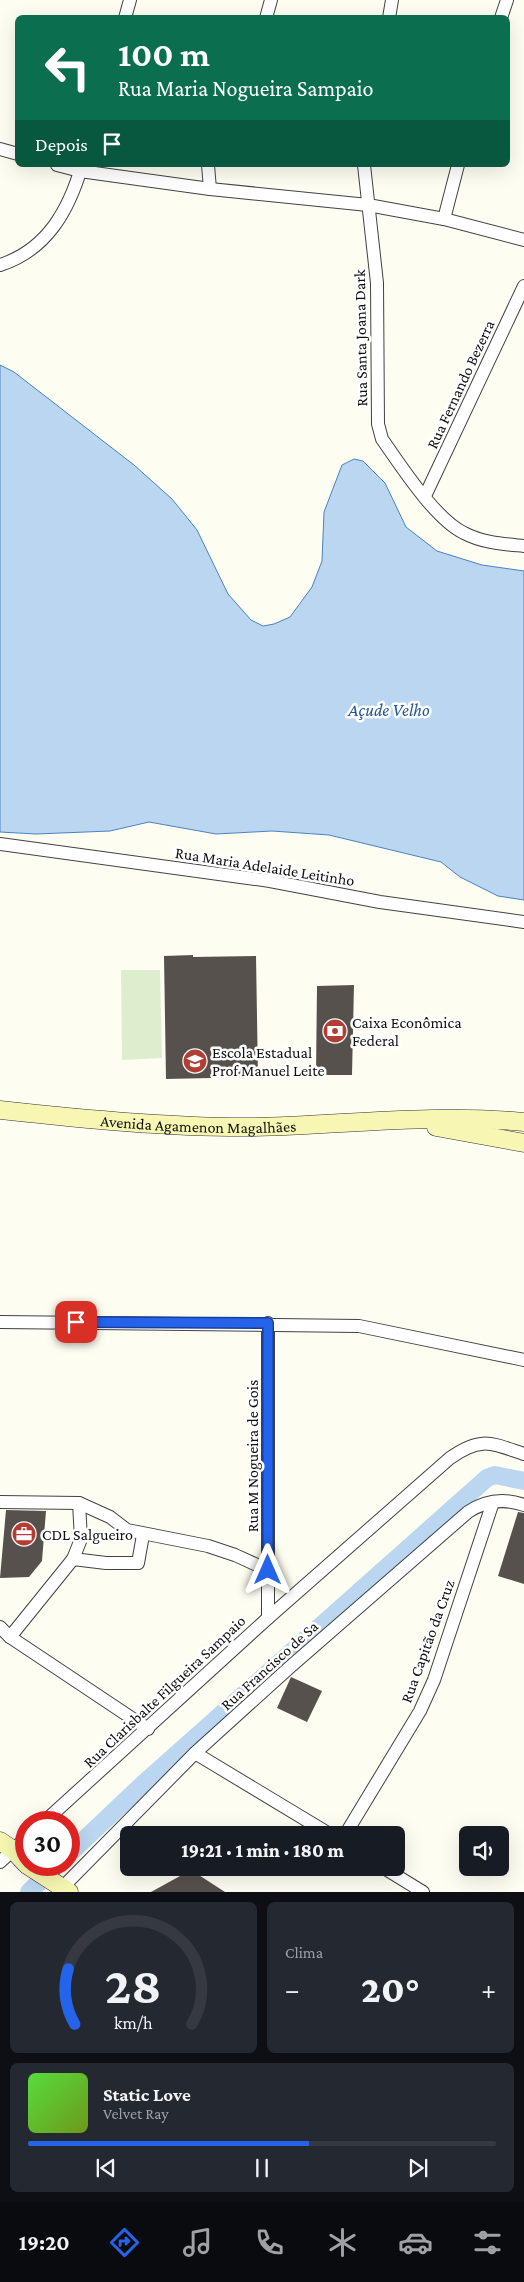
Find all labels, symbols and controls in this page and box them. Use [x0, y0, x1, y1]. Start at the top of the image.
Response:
icon: left [35, 35, 100, 100]
text: 100 m [118, 35, 210, 74]
text: Rua Maria Nogueira Sampaio [118, 76, 373, 101]
icon: arrive [98, 130, 126, 158]
text: Depois [35, 134, 88, 155]
street label: Rua Santa Joana Dark [351, 269, 371, 407]
street label: Rua Fernando Bezerra [423, 317, 498, 451]
water label: Açude Velho [347, 700, 430, 720]
street label: Rua Maria Adelaide Leitinho [174, 844, 356, 889]
place label: Caixa Econômica Federal [352, 1014, 462, 1049]
bank icon: Caixa Econômica Federal [322, 1018, 348, 1044]
place label: Escola Estadual Prof Manuel Leite [212, 1044, 324, 1079]
school or university icon: Escola Estadual Prof Manuel Leite [182, 1048, 208, 1074]
street label: Avenida Agamenon Magalhães [100, 1112, 297, 1137]
pin [55, 1301, 97, 1343]
icon: arrive [62, 1308, 90, 1336]
street label: Rua M Nogueira de Gois [244, 1380, 262, 1532]
office icon: CDL Salgueiro [11, 1521, 37, 1547]
place label: CDL Salgueiro [42, 1526, 133, 1544]
position arrow [241, 1543, 293, 1595]
street label: Rua Capitão da Cruz [397, 1577, 459, 1705]
street label: Rua Clarisbalte Filgueira Sampaio [80, 1612, 249, 1772]
street label: Rua Francisco de Sa [217, 1617, 322, 1713]
speed limit sign: 30 [15, 1811, 80, 1876]
map controls [459, 1826, 509, 1876]
button: sound [459, 1826, 509, 1876]
text: 19:21 · 1 min · 180 m [181, 1840, 344, 1861]
text: Clima [285, 1944, 323, 1961]
text: 28 [105, 1956, 162, 2014]
text: 20° [361, 1968, 420, 2010]
text: − [285, 1974, 300, 2005]
text: + [481, 1974, 496, 2005]
text: km/h [114, 2013, 153, 2033]
text: Static Love [103, 2084, 191, 2105]
text: Velvet Ray [103, 2105, 169, 2122]
icon: previous [92, 2154, 120, 2182]
icon: pause [248, 2154, 276, 2182]
icon: next [404, 2154, 432, 2182]
icon: directions [107, 2225, 142, 2260]
icon: music [180, 2225, 215, 2260]
icon: phone [252, 2225, 287, 2260]
icon: climate [325, 2225, 360, 2260]
icon: car [398, 2225, 433, 2260]
icon: filters [470, 2225, 505, 2260]
text: 19:20 [19, 2230, 70, 2255]

